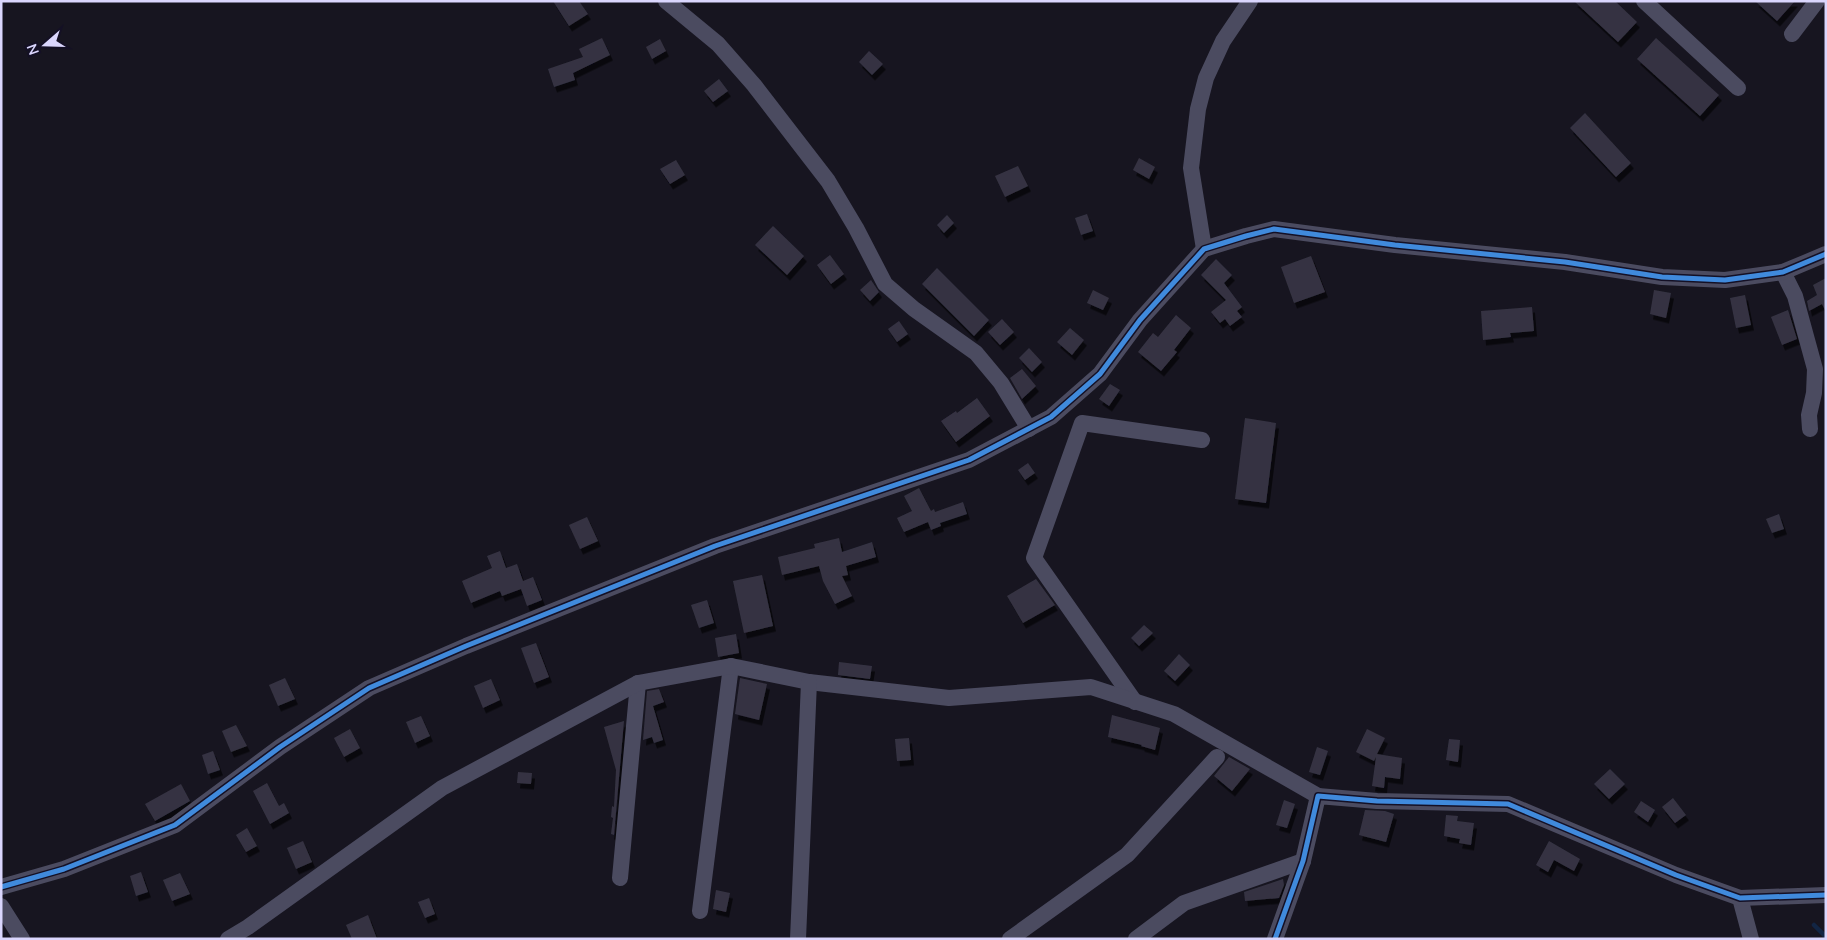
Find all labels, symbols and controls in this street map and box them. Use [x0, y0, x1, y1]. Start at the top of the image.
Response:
north arrow [20, 20, 70, 70]
text: N [23, 41, 43, 57]

